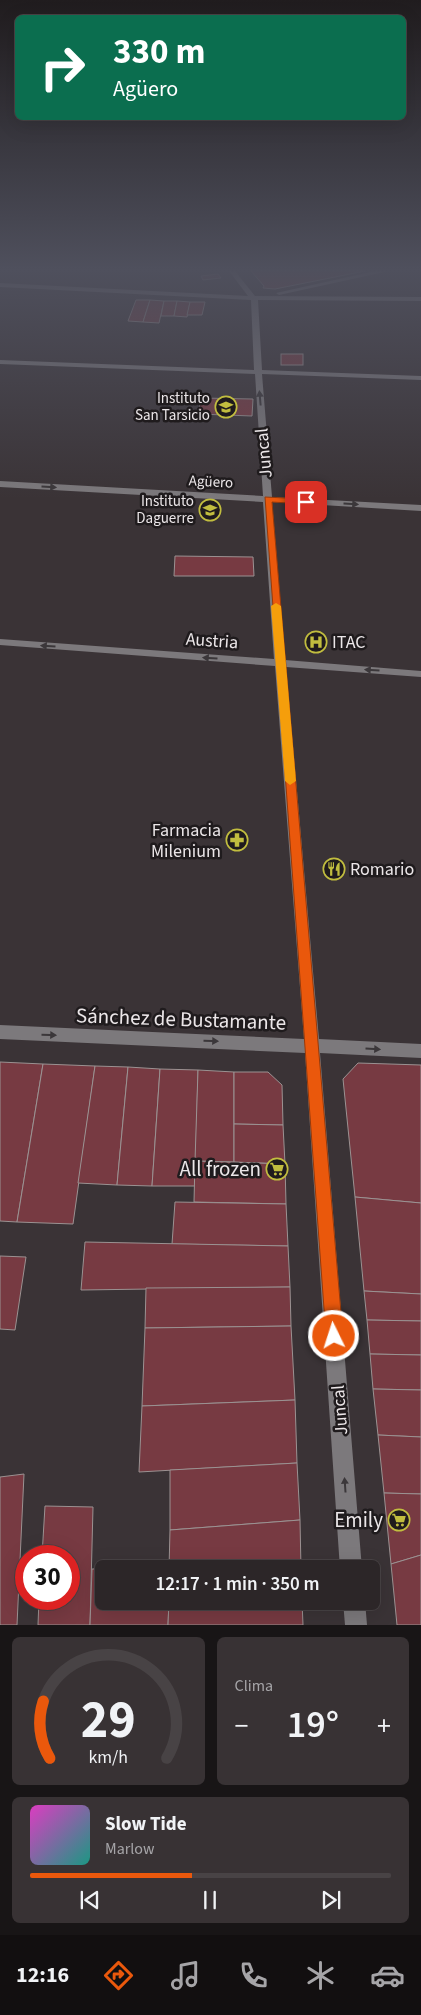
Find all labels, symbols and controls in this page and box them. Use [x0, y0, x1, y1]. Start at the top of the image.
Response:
text: 330 m [113, 27, 205, 77]
icon: right [30, 35, 95, 100]
text: Agüero [113, 73, 178, 105]
place label: Instituto San Tarsicio [135, 388, 210, 426]
one-way arrow [256, 390, 264, 406]
school or university icon: Instituto San Tarsicio [214, 395, 238, 419]
street label: Juncal [249, 427, 279, 479]
street label: Agüero [188, 470, 234, 494]
pin [285, 481, 327, 523]
one-way arrow [41, 483, 57, 491]
icon: arrive [292, 488, 320, 516]
place label: Instituto Daguerre [136, 491, 194, 529]
school or university icon: Instituto Daguerre [198, 498, 222, 522]
one-way arrow [343, 501, 359, 509]
street label: Austria [185, 627, 239, 655]
hospital icon: ITAC [304, 630, 328, 654]
place label: ITAC [332, 630, 366, 655]
one-way arrow [40, 642, 56, 650]
one-way arrow [202, 654, 218, 662]
one-way arrow [364, 666, 380, 674]
place label: Farmacia Milenium [151, 818, 221, 864]
pharmacy icon: Farmacia Milenium [225, 828, 249, 852]
restaurant icon: Romario [322, 857, 346, 881]
place label: Romario [350, 857, 414, 882]
street label: Sánchez de Bustamante [75, 1000, 287, 1038]
one-way arrow [41, 1031, 57, 1039]
one-way arrow [203, 1038, 219, 1046]
one-way arrow [366, 1045, 382, 1053]
place label: All frozen [180, 1154, 261, 1184]
supermarket icon: All frozen [265, 1157, 289, 1181]
position arrow [307, 1309, 359, 1361]
street label: Juncal [326, 1384, 354, 1436]
one-way arrow [341, 1477, 349, 1493]
place label: Emily [334, 1505, 383, 1535]
supermarket icon: Emily [387, 1508, 411, 1532]
speed limit sign: 30 [15, 1545, 80, 1610]
text: 12:17 · 1 min · 350 m [155, 1571, 320, 1598]
text: Clima [235, 1675, 273, 1697]
text: 29 [81, 1684, 136, 1758]
text: 19° [287, 1698, 339, 1752]
text: − [235, 1706, 248, 1746]
text: + [377, 1706, 391, 1746]
text: km/h [88, 1745, 128, 1770]
text: Slow Tide [105, 1811, 186, 1838]
text: Marlow [105, 1838, 154, 1860]
icon: previous [76, 1886, 104, 1914]
icon: pause [196, 1886, 224, 1914]
icon: next [317, 1886, 345, 1914]
icon: directions [101, 1958, 136, 1993]
icon: music [168, 1958, 203, 1993]
icon: phone [236, 1958, 271, 1993]
icon: climate [303, 1958, 338, 1993]
icon: car [370, 1958, 405, 1993]
text: 12:16 [16, 1959, 69, 1991]

